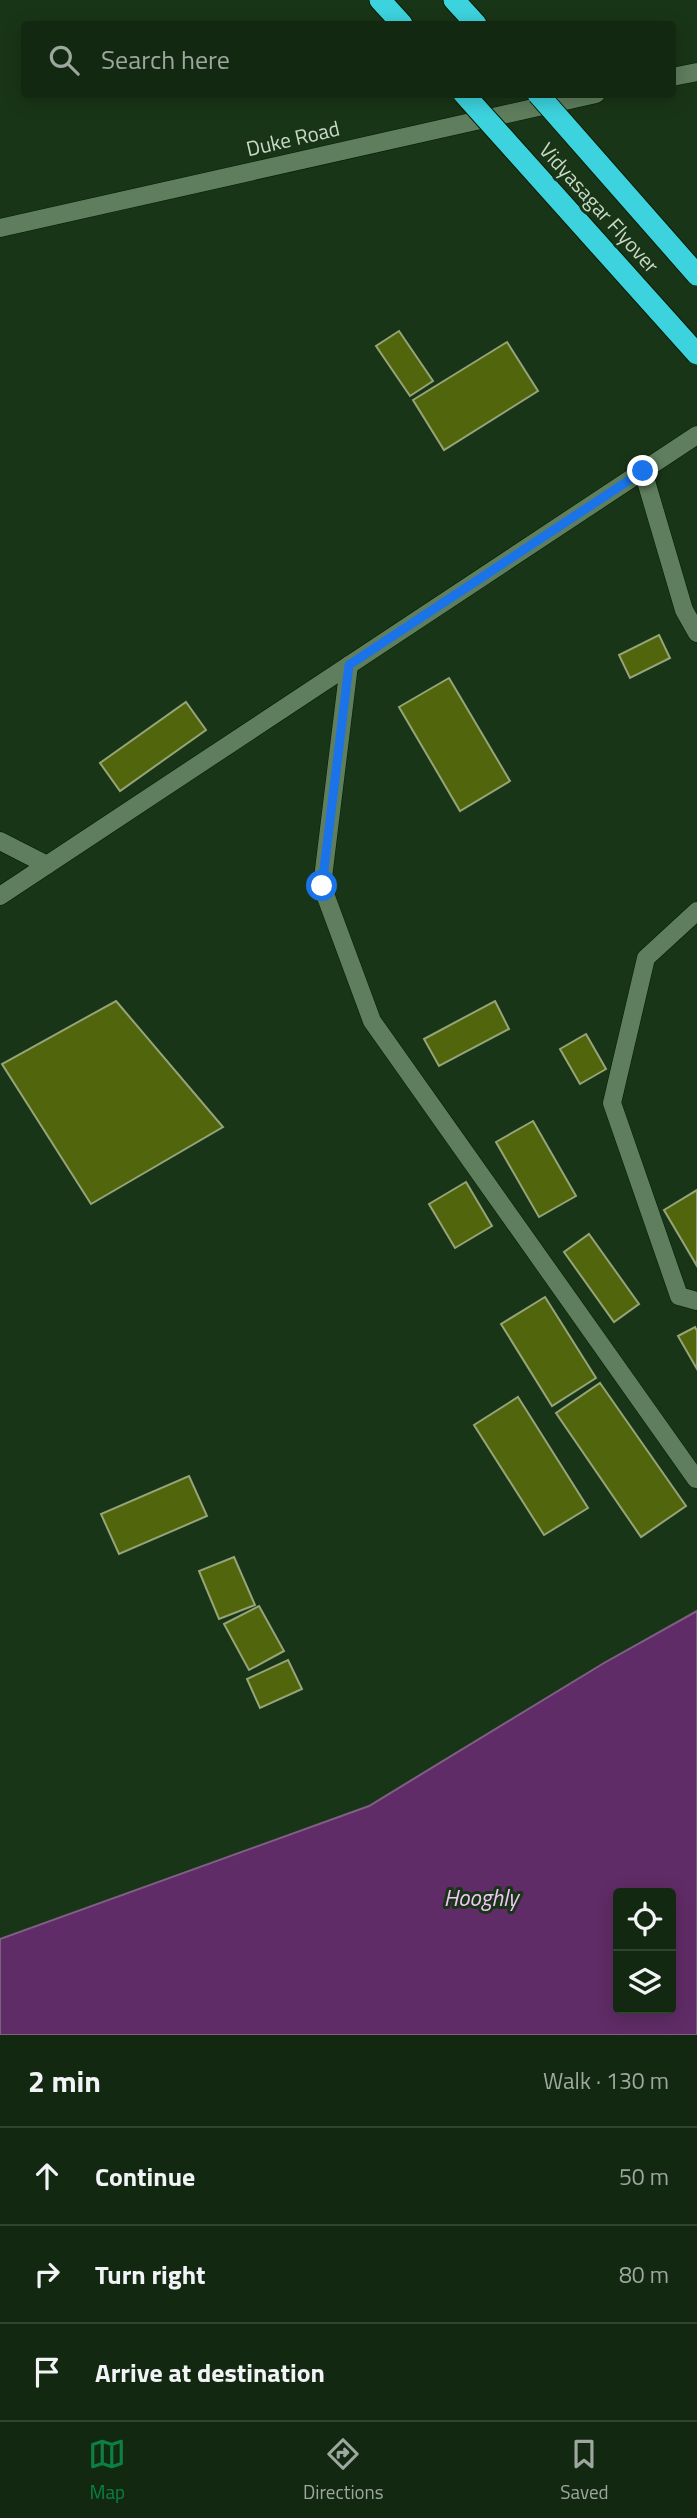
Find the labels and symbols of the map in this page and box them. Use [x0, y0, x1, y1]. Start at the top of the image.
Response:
street label: Duke Road [243, 112, 343, 164]
street label: Vidyasagar Flyover [532, 135, 667, 280]
route end [627, 455, 658, 486]
route start [306, 870, 337, 901]
water label: Hooghly [444, 1880, 521, 1915]

